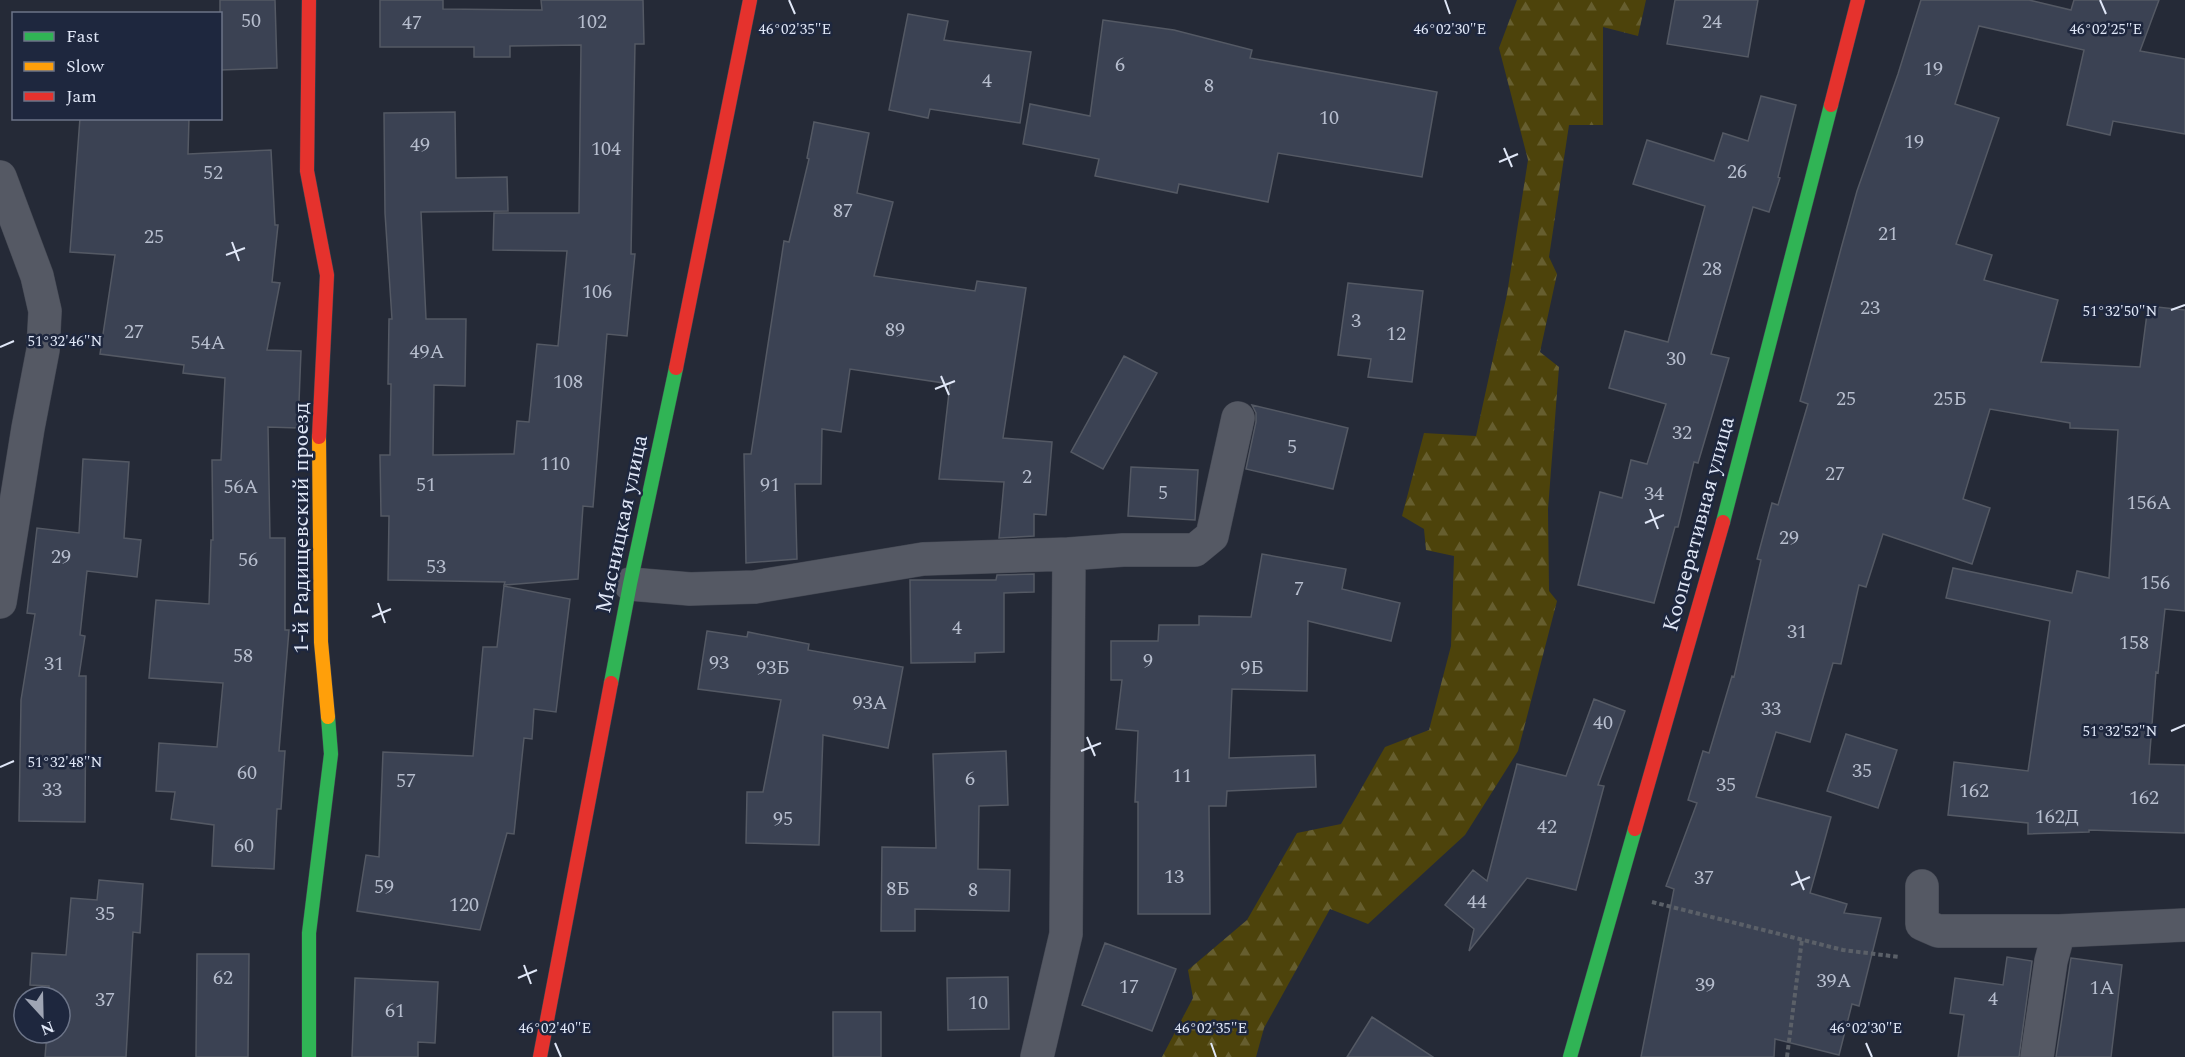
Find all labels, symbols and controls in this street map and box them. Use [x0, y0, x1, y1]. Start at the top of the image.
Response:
house number: 50 [241, 6, 261, 36]
house number: 102 [577, 7, 607, 37]
house number: 24 [1702, 7, 1722, 37]
house number: 47 [402, 8, 422, 38]
legend [12, 12, 222, 120]
text: 46°02'35"E [759, 18, 831, 41]
text: 46°02'30"E [1414, 18, 1486, 41]
text: 46°02'25"E [2070, 18, 2142, 41]
text: Fast [66, 23, 99, 50]
house number: 6 [1115, 50, 1125, 80]
text: Slow [66, 53, 105, 80]
house number: 19 [1923, 54, 1943, 84]
house number: 4 [982, 66, 992, 96]
house number: 8 [1204, 71, 1214, 101]
text: Jam [66, 83, 97, 110]
house number: 10 [1319, 103, 1339, 133]
house number: 19 [1904, 127, 1924, 157]
house number: 49 [410, 130, 430, 160]
house number: 104 [591, 134, 621, 164]
house number: 26 [1727, 157, 1747, 187]
house number: 52 [203, 158, 223, 188]
house number: 87 [833, 196, 853, 226]
house number: 21 [1878, 219, 1898, 249]
house number: 25 [144, 222, 164, 252]
house number: 28 [1702, 254, 1722, 284]
house number: 106 [582, 277, 612, 307]
house number: 23 [1860, 293, 1880, 323]
text: 51°32'50"N [2083, 300, 2158, 323]
house number: 3 [1351, 306, 1361, 336]
house number: 89 [885, 315, 905, 345]
house number: 27 [124, 317, 144, 347]
house number: 12 [1386, 319, 1406, 349]
house number: 54А [191, 328, 226, 358]
text: 51°32'46"N [28, 330, 103, 353]
house number: 49А [410, 337, 445, 367]
house number: 30 [1666, 344, 1686, 374]
house number: 108 [553, 367, 583, 397]
house number: 25 [1836, 384, 1856, 414]
house number: 25Б [1933, 384, 1967, 414]
street label: 1-й Радищевский проезд [285, 402, 318, 654]
street label: Кооперативная улица [1654, 413, 1744, 635]
house number: 32 [1672, 418, 1692, 448]
street label: Мясницкая улица [587, 431, 657, 616]
house number: 5 [1287, 432, 1297, 462]
house number: 110 [540, 449, 570, 479]
house number: 27 [1825, 459, 1845, 489]
house number: 2 [1022, 462, 1032, 492]
house number: 51 [416, 470, 436, 500]
house number: 91 [760, 470, 780, 500]
house number: 56А [224, 472, 259, 502]
house number: 5 [1158, 478, 1168, 508]
house number: 34 [1644, 479, 1664, 509]
house number: 156А [2127, 488, 2172, 518]
house number: 29 [1779, 523, 1799, 553]
house number: 29 [51, 542, 71, 572]
house number: 56 [238, 545, 258, 575]
house number: 53 [426, 552, 446, 582]
house number: 156 [2140, 568, 2170, 598]
house number: 7 [1294, 574, 1304, 604]
house number: 4 [952, 613, 962, 643]
house number: 31 [1787, 617, 1807, 647]
house number: 158 [2119, 628, 2149, 658]
house number: 58 [233, 641, 253, 671]
house number: 9 [1143, 646, 1153, 676]
house number: 93 [709, 648, 729, 678]
house number: 31 [44, 649, 64, 679]
house number: 93Б [756, 653, 790, 683]
house number: 9Б [1240, 653, 1264, 683]
house number: 93А [853, 688, 888, 718]
house number: 33 [1761, 694, 1781, 724]
house number: 40 [1593, 708, 1613, 738]
text: 51°32'52"N [2083, 720, 2158, 743]
text: 51°32'48"N [28, 751, 103, 774]
house number: 35 [1852, 756, 1872, 786]
house number: 60 [237, 758, 257, 788]
house number: 11 [1172, 761, 1192, 791]
house number: 6 [965, 764, 975, 794]
house number: 57 [396, 766, 416, 796]
house number: 35 [1716, 770, 1736, 800]
house number: 33 [42, 775, 62, 805]
house number: 162 [1959, 776, 1989, 806]
house number: 162 [2129, 783, 2159, 813]
house number: 162Д [2035, 802, 2079, 832]
house number: 95 [773, 804, 793, 834]
house number: 42 [1537, 812, 1557, 842]
house number: 60 [234, 831, 254, 861]
house number: 13 [1164, 862, 1184, 892]
house number: 37 [1694, 863, 1714, 893]
house number: 59 [374, 872, 394, 902]
house number: 8Б [886, 874, 910, 904]
house number: 8 [968, 875, 978, 905]
house number: 44 [1467, 887, 1487, 917]
house number: 120 [449, 890, 479, 920]
house number: 35 [95, 899, 115, 929]
house number: 62 [213, 963, 233, 993]
house number: 39А [1817, 966, 1852, 996]
house number: 39 [1695, 970, 1715, 1000]
house number: 17 [1119, 972, 1139, 1002]
house number: 1А [2090, 973, 2115, 1003]
house number: 4 [1988, 984, 1998, 1014]
north arrow [12, 985, 72, 1045]
house number: 37 [95, 985, 115, 1015]
house number: 10 [968, 988, 988, 1018]
house number: 61 [385, 996, 405, 1026]
text: N [37, 1014, 58, 1042]
text: 46°02'40"E [519, 1017, 591, 1040]
text: 46°02'35"E [1175, 1017, 1247, 1040]
text: 46°02'30"E [1830, 1017, 1902, 1040]

